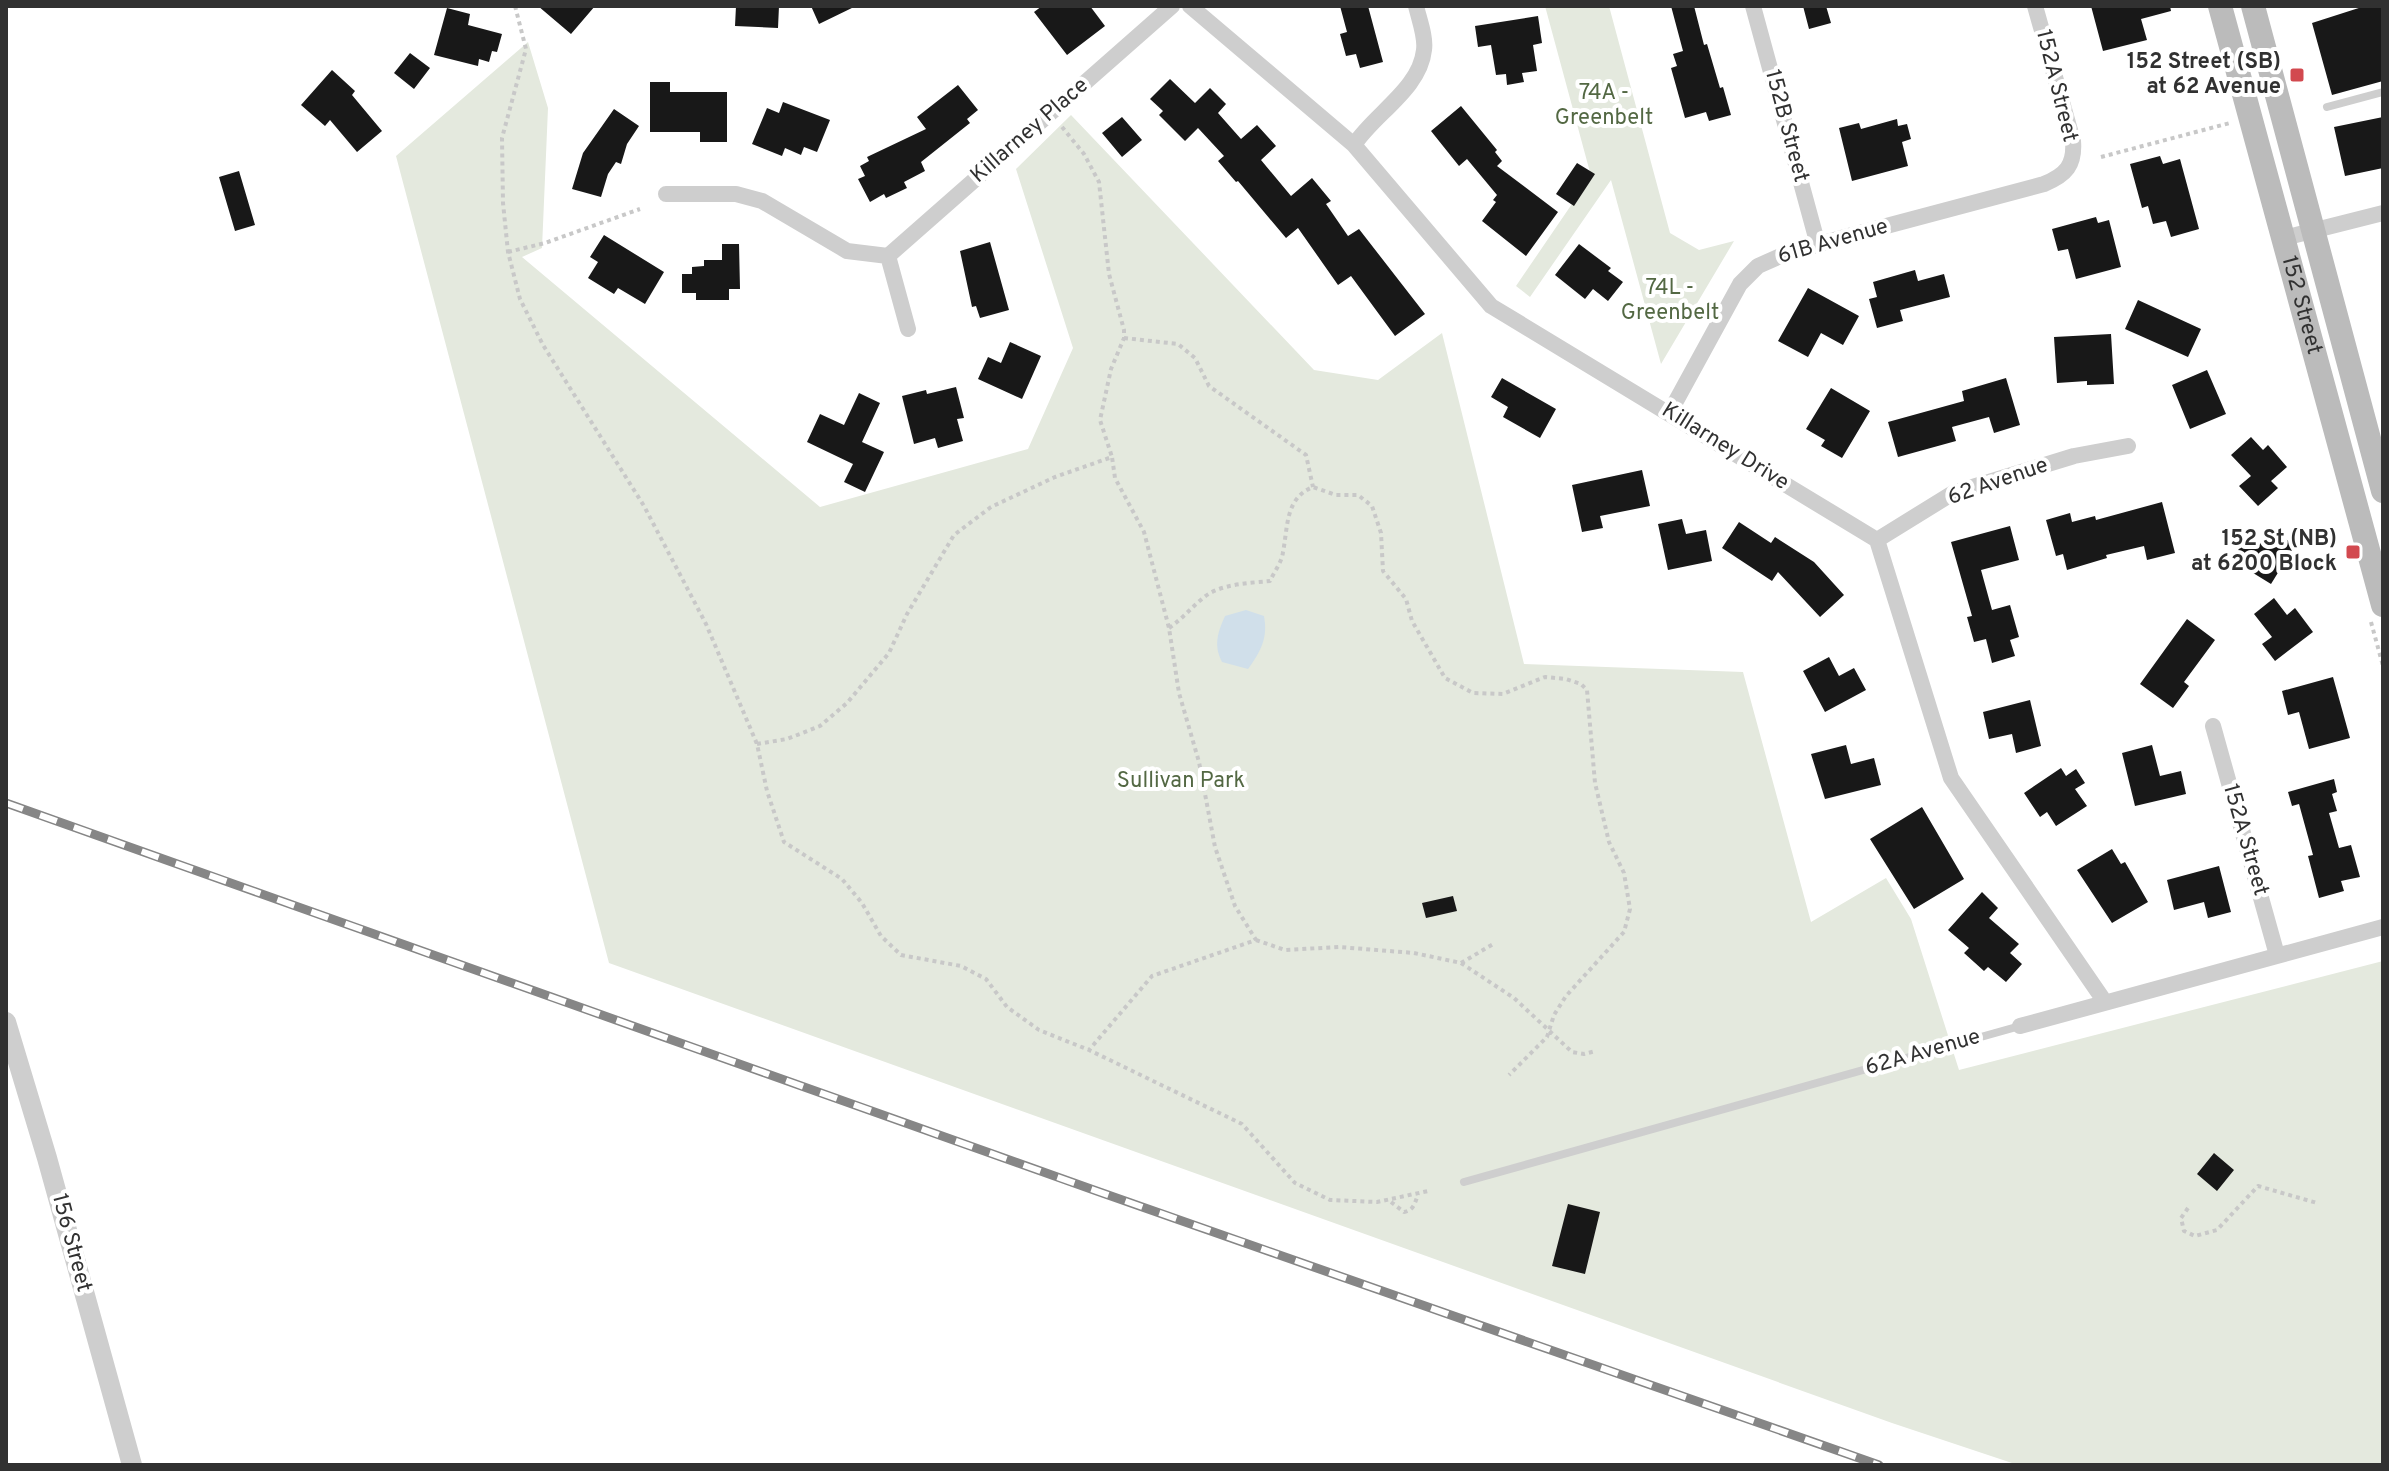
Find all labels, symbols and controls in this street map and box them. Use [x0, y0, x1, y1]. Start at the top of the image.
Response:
street label: 152A Street [2029, 27, 2083, 145]
place label: 152 Street (SB) at 62 Avenue [2127, 49, 2281, 101]
marker: 152 Street (SB) at 62 Avenue [2288, 66, 2306, 84]
street label: 152B Street [1758, 67, 1814, 185]
street label: Killarney Place [966, 72, 1094, 190]
park label: 74A - Greenbelt [1555, 80, 1653, 132]
street label: 61B Avenue [1775, 213, 1891, 271]
street label: 152 Street [2275, 253, 2328, 357]
park label: 74L - Greenbelt [1621, 275, 1719, 327]
street label: Killarney Drive [1656, 397, 1794, 497]
street label: 62 Avenue [1944, 452, 2052, 512]
place label: 152 St (NB) at 6200 Block [2191, 526, 2337, 578]
marker: 152 St (NB) at 6200 Block [2344, 543, 2362, 561]
park label: Sullivan Park [1117, 768, 1245, 795]
street label: 152A Street [2216, 781, 2274, 899]
street label: 62A Avenue [1862, 1024, 1984, 1082]
street label: 156 Street [45, 1191, 97, 1295]

